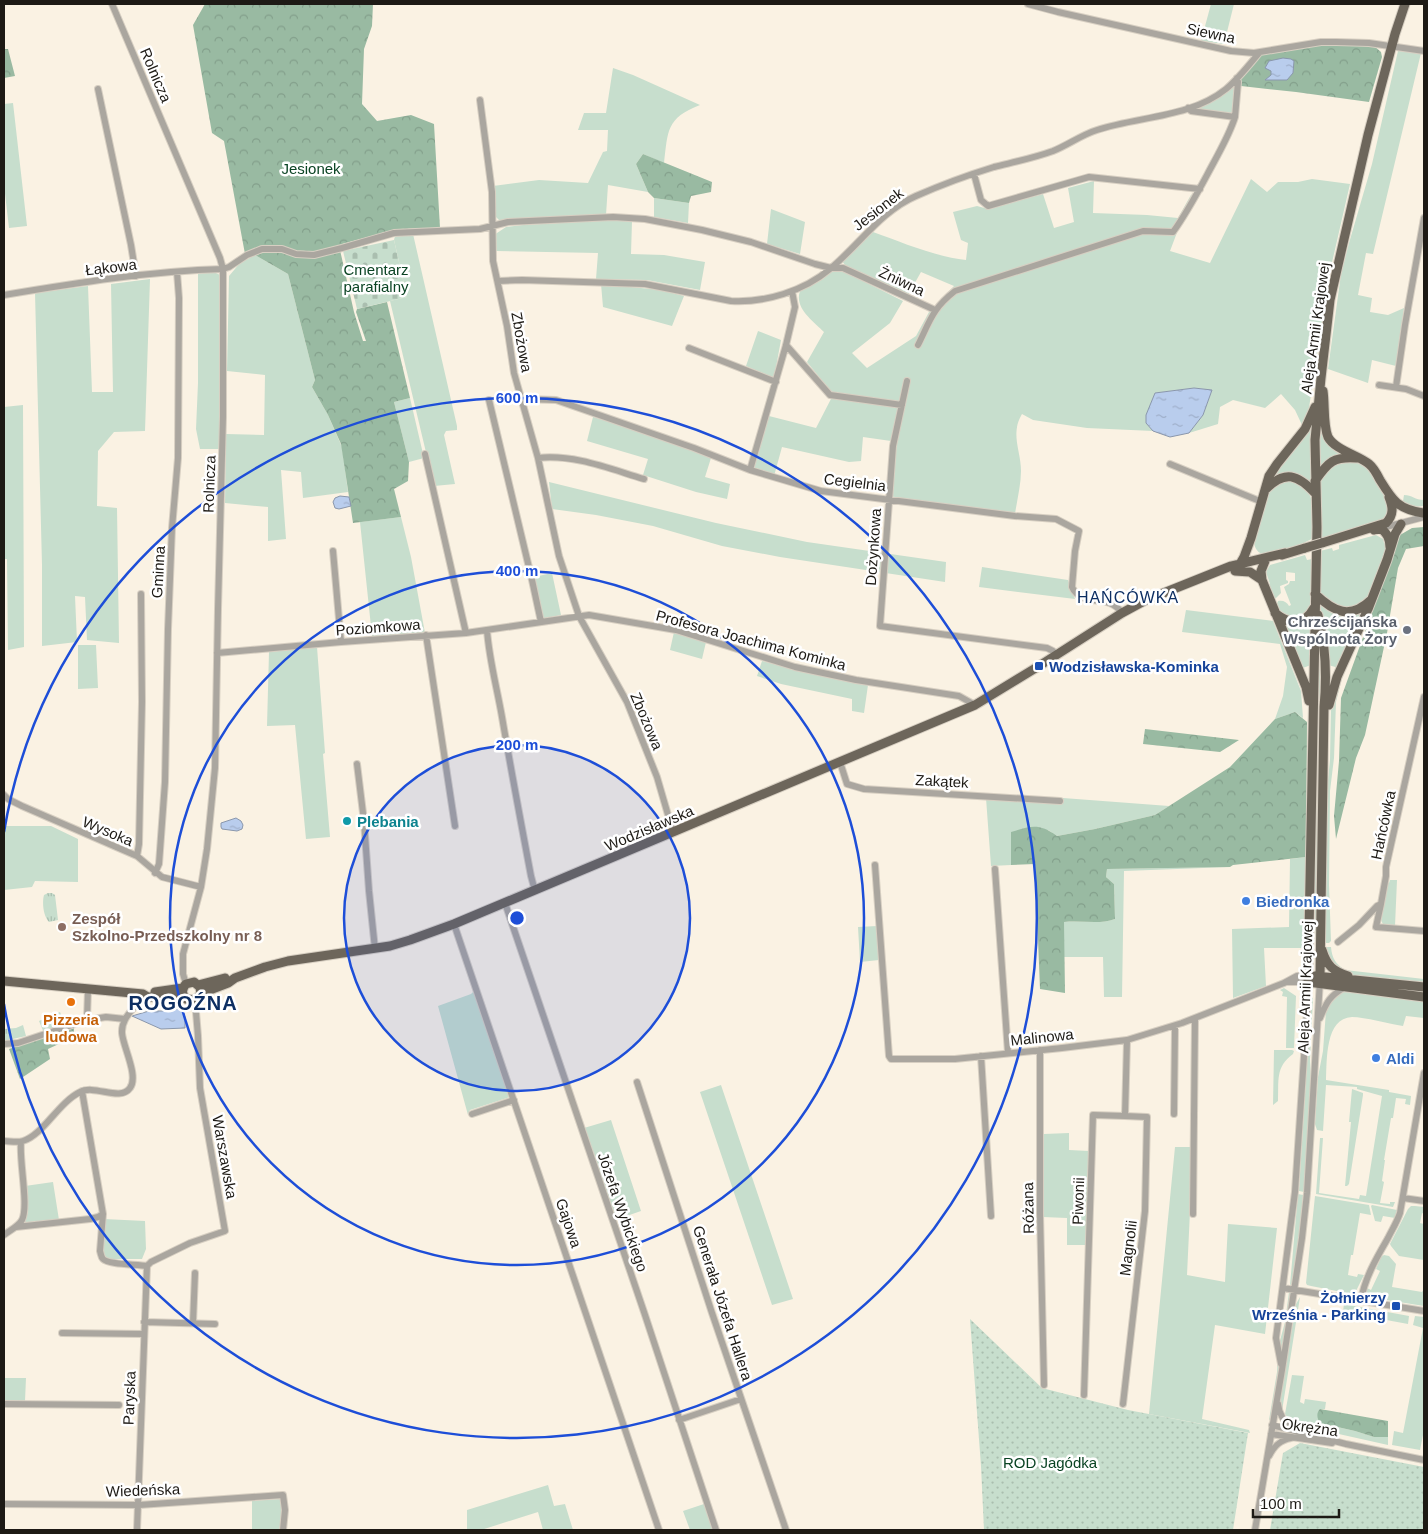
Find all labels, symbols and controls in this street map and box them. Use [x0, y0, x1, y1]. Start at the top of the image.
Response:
street label: Siewna [1185, 20, 1237, 47]
street label: Rolnicza [137, 45, 175, 105]
park label: Jesionek [281, 160, 341, 177]
street label: Jesionek [849, 184, 907, 234]
street label: Łąkowa [84, 255, 138, 279]
park label: Cmentarz parafialny [343, 261, 409, 295]
street label: Aleja Armii Krajowej [1297, 261, 1333, 395]
street label: Żniwna [876, 263, 928, 299]
street label: Zbożowa [508, 311, 536, 374]
text: 600 m [496, 389, 538, 406]
street label: Rolnicza [200, 454, 219, 513]
street label: Cegielnia [823, 470, 888, 494]
street label: Dożynkowa [862, 507, 884, 586]
street label: Gminna [148, 545, 168, 599]
text: 400 m [496, 562, 538, 579]
district label: HAŃCÓWKA [1077, 588, 1179, 606]
street label: Profesora Joachima Kominka [654, 606, 848, 674]
place label: Chrześcijańska Wspólnota Żory [1284, 613, 1398, 647]
street label: Poziomkowa [335, 616, 422, 638]
marker: Chrześcijańska Wspólnota Żory [1401, 624, 1413, 636]
place label: Wodzisławska-Kominka [1049, 658, 1219, 675]
marker: Wodzisławska-Kominka [1033, 660, 1045, 672]
street label: Zbożowa [627, 690, 667, 753]
text: 200 m [496, 736, 538, 753]
street label: Zakątek [915, 771, 970, 791]
street label: Hańcówka [1367, 788, 1399, 861]
street label: Wodzisławska [602, 801, 697, 854]
street label: Wysoka [80, 813, 136, 849]
place label: Plebania [357, 813, 419, 830]
marker: Plebania [341, 815, 353, 827]
place label: Biedronka [1256, 893, 1330, 910]
marker: Biedronka [1240, 895, 1252, 907]
centre of rings [508, 909, 526, 927]
place label: Zespół Szkolno-Przedszkolny nr 8 [72, 910, 262, 944]
street label: Aleja Armii Krajowej [1294, 920, 1316, 1054]
marker: Zespół Szkolno-Przedszkolny nr 8 [56, 921, 68, 933]
district label: ROGOŹNA [128, 992, 238, 1014]
marker: Pizzeria ludowa [65, 996, 77, 1008]
place label: Pizzeria ludowa [43, 1011, 100, 1045]
street label: Malinowa [1010, 1025, 1075, 1049]
place label: Aldi [1386, 1050, 1414, 1067]
marker: Aldi [1370, 1052, 1382, 1064]
street label: Warszawska [209, 1114, 241, 1201]
street label: Józefa Wybickiego [595, 1150, 651, 1274]
street label: Piwonii [1069, 1177, 1087, 1225]
street label: Różana [1019, 1181, 1037, 1234]
street label: Gajowa [553, 1196, 586, 1250]
street label: Magnolii [1116, 1219, 1140, 1277]
street label: Generała Józefa Hallera [690, 1223, 756, 1383]
place label: Żołnierzy Września - Parking [1252, 1289, 1387, 1323]
marker: Żołnierzy Września - Parking [1390, 1300, 1402, 1312]
street label: Paryska [120, 1370, 138, 1425]
street label: Okrężna [1281, 1415, 1340, 1439]
park label: ROD Jagódka [1003, 1454, 1098, 1471]
street label: Wiedeńska [106, 1480, 181, 1500]
scale bar [1253, 1486, 1339, 1518]
text: 100 m [1260, 1495, 1302, 1512]

